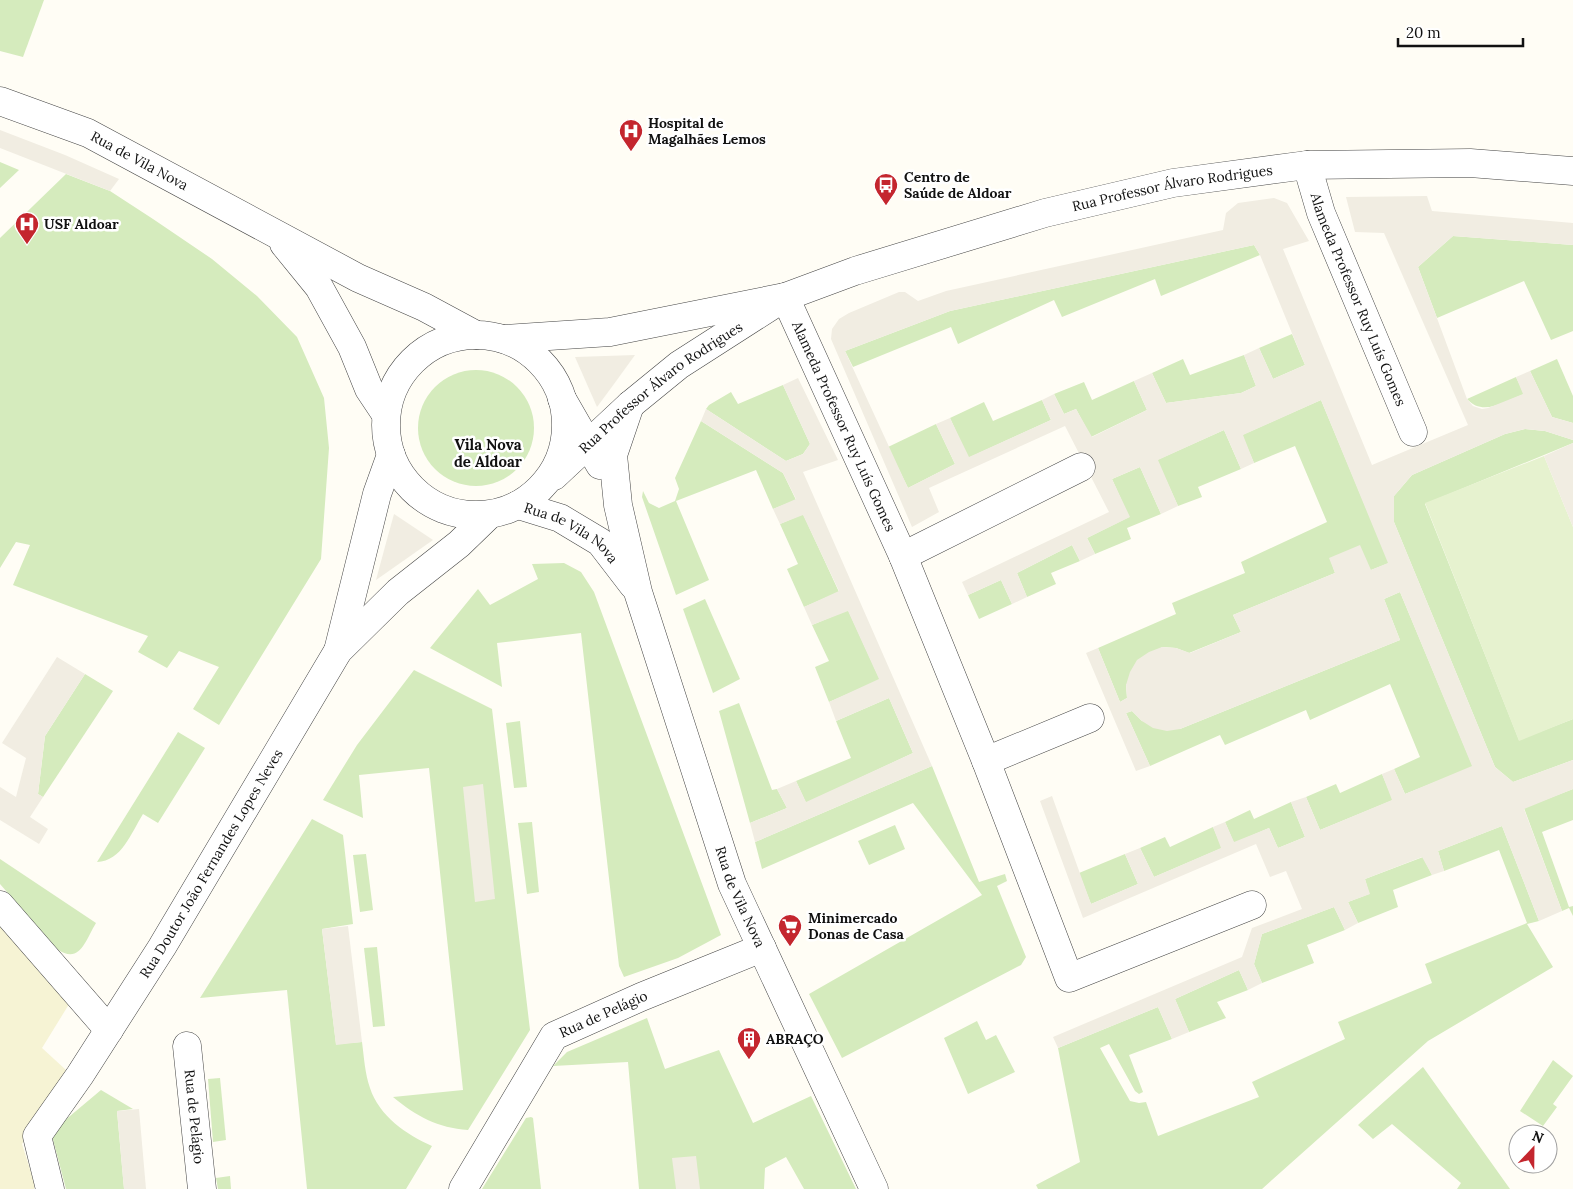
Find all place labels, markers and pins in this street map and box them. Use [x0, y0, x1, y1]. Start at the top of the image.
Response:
place label: Hospital de Magalhães Lemos [648, 114, 766, 148]
hospital icon: Hospital de Magalhães Lemos [618, 118, 644, 152]
place label: Centro de Saúde de Aldoar [904, 168, 1012, 202]
bus stop icon: Centro de Saúde de Aldoar [873, 172, 899, 206]
hospital icon: USF Aldoar [14, 211, 40, 245]
place label: USF Aldoar [44, 215, 119, 233]
place label: Minimercado Donas de Casa [808, 909, 905, 943]
supermarket icon: Minimercado Donas de Casa [777, 913, 803, 947]
building icon: ABRAÇO [736, 1026, 762, 1060]
place label: ABRAÇO [766, 1030, 824, 1048]

